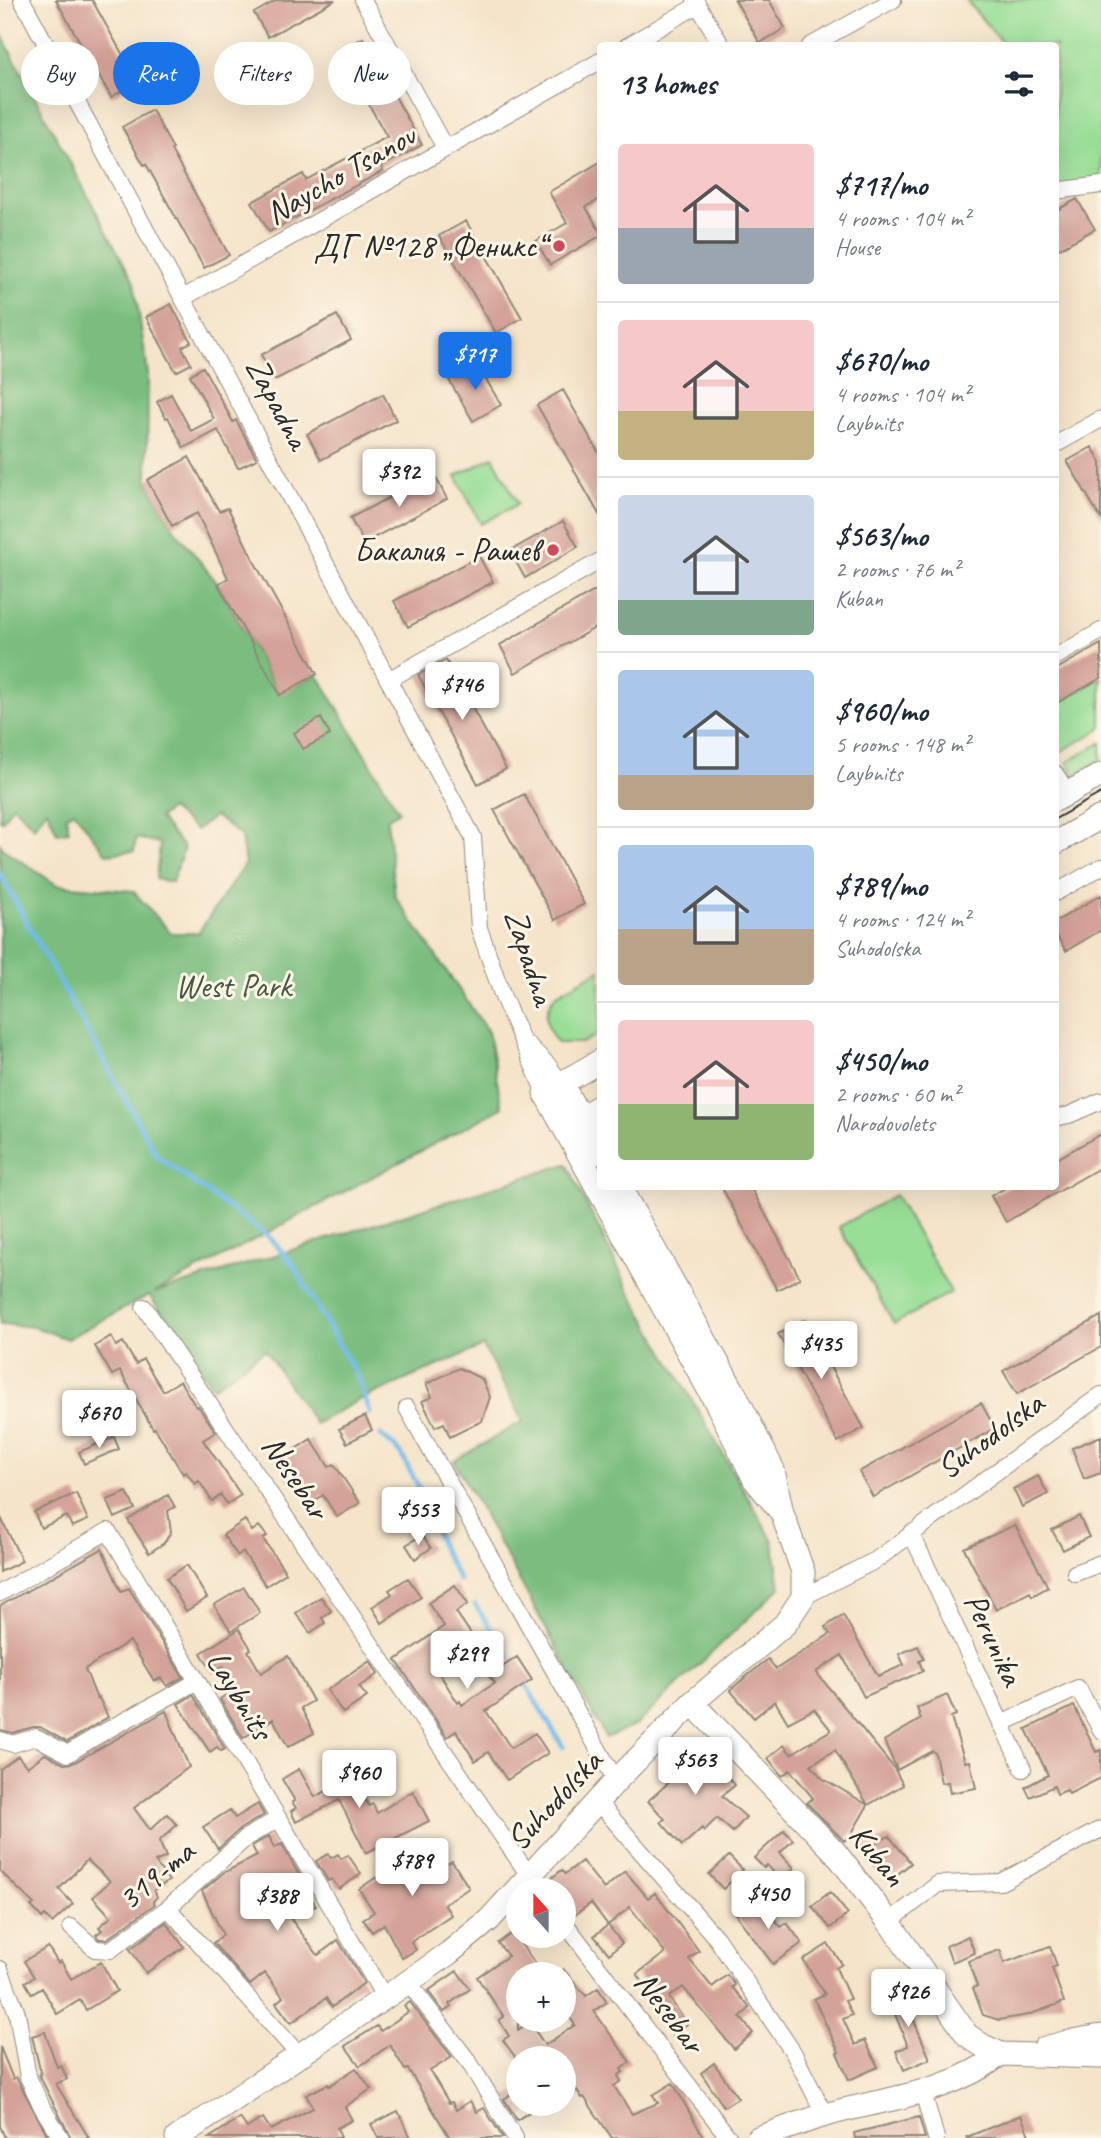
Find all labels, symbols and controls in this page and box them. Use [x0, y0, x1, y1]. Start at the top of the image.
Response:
chip: Buy [21, 42, 99, 105]
chip: Rent [113, 42, 200, 105]
chip: Filters [214, 42, 314, 105]
chip: New [328, 42, 411, 105]
text: 13 homes [618, 65, 716, 103]
icon: filters [1000, 65, 1038, 103]
street label: Naycho Tsanov [258, 113, 425, 234]
text: $717/mo [835, 166, 927, 204]
icon: home [674, 172, 758, 256]
text: 4 rooms · 104 m² [835, 204, 970, 233]
place label: ДГ №128 „Феникс“ [314, 225, 552, 267]
text: House [835, 233, 880, 262]
marker: ДГ №128 „Феникс“ [551, 238, 567, 254]
pin: $717 [434, 332, 516, 392]
text: $717 [454, 340, 496, 369]
text: $670/mo [835, 342, 928, 380]
icon: home [674, 348, 758, 432]
street label: Zapadna [236, 350, 321, 458]
text: 4 rooms · 104 m² [835, 380, 970, 409]
text: Laybnits [835, 409, 902, 438]
pin: $392 [358, 449, 440, 509]
text: $392 [378, 457, 420, 486]
text: $563/mo [835, 517, 928, 555]
icon: home [674, 523, 758, 607]
place label: Бакалия - Рашев [354, 529, 544, 571]
marker: Бакалия - Рашев [545, 542, 561, 558]
text: 2 rooms · 76 m² [835, 555, 959, 584]
text: Kuban [835, 584, 883, 613]
pin: $746 [421, 662, 503, 722]
text: $746 [441, 670, 483, 699]
text: $960/mo [835, 692, 928, 730]
icon: home [674, 698, 758, 782]
text: 5 rooms · 148 m² [835, 730, 970, 759]
text: Laybnits [835, 759, 902, 788]
text: $789/mo [835, 867, 927, 905]
icon: home [674, 873, 758, 957]
street label: Zapadna [495, 904, 566, 1012]
text: 4 rooms · 124 m² [835, 905, 970, 934]
text: Suhodolska [835, 934, 920, 963]
park label: West Park [175, 965, 294, 1007]
text: $450/mo [835, 1042, 927, 1080]
icon: home [674, 1048, 758, 1132]
text: 2 rooms · 60 m² [835, 1080, 959, 1109]
text: Narodovolets [835, 1109, 935, 1138]
pin: $435 [780, 1322, 862, 1381]
text: $435 [800, 1329, 842, 1358]
street label: Suhodolska [928, 1381, 1054, 1488]
pin: $670 [58, 1390, 140, 1450]
text: $670 [78, 1398, 120, 1427]
street label: Nesebar [253, 1427, 341, 1530]
pin: $553 [377, 1488, 459, 1547]
text: $553 [398, 1495, 438, 1524]
street label: Perunika [954, 1586, 1035, 1694]
pin: $299 [426, 1632, 508, 1691]
text: $299 [447, 1639, 487, 1668]
street label: Laybnits [197, 1643, 284, 1750]
pin: $563 [654, 1738, 736, 1797]
street label: Suhodolska [497, 1739, 613, 1859]
text: $563 [674, 1745, 716, 1774]
pin: $960 [318, 1750, 400, 1810]
text: $960 [338, 1758, 380, 1787]
street label: Kuban [840, 1815, 916, 1895]
street label: 319-та [109, 1829, 205, 1919]
pin: $789 [371, 1839, 453, 1898]
text: $789 [391, 1846, 433, 1875]
pin: $450 [727, 1871, 809, 1931]
pin: $388 [236, 1874, 318, 1933]
north arrow [506, 1878, 576, 1948]
map controls [506, 1878, 576, 2116]
text: $450 [747, 1879, 789, 1908]
text: $388 [256, 1881, 298, 1910]
button: + [506, 1962, 576, 2032]
street label: Nesebar [625, 1962, 716, 2064]
pin: $926 [867, 1969, 949, 2029]
text: $926 [887, 1977, 929, 2006]
button: − [506, 2046, 576, 2116]

